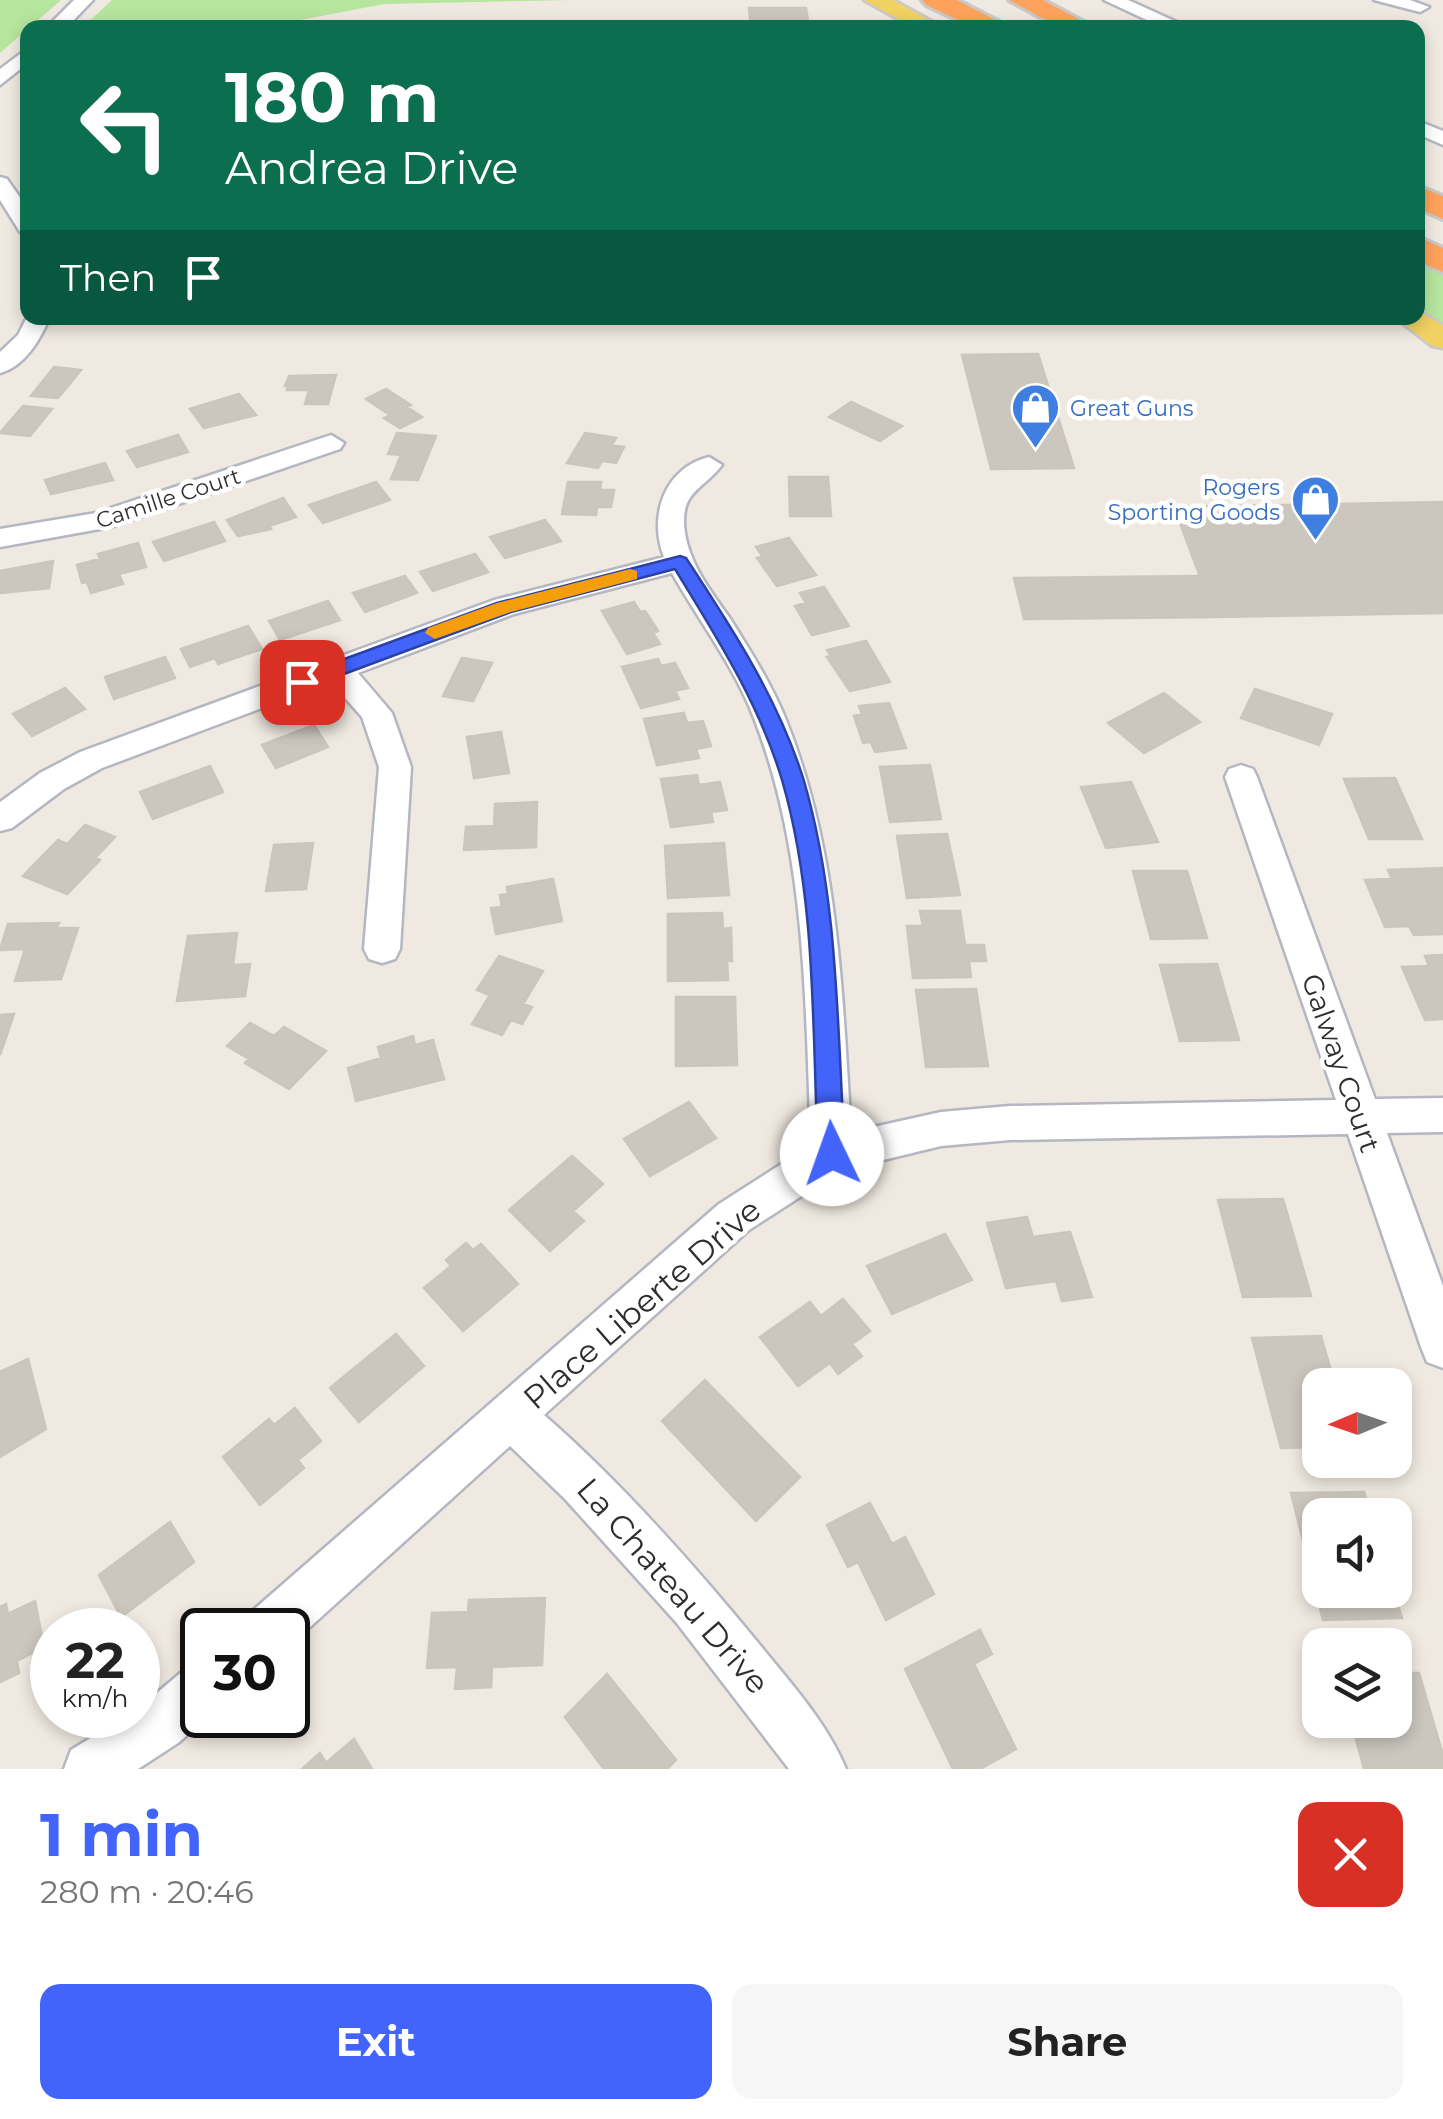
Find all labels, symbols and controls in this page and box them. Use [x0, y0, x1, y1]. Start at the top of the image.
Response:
text: 180 m [225, 54, 439, 140]
icon: left [60, 60, 190, 190]
text: Andrea Drive [225, 140, 518, 195]
icon: arrive [176, 250, 231, 305]
text: Then [60, 254, 156, 301]
shop icon: Great Guns [1009, 382, 1061, 450]
place label: Great Guns [1070, 395, 1194, 422]
street label: Camille Court [92, 462, 244, 535]
place label: Rogers Sporting Goods [1108, 474, 1280, 526]
shop icon: Rogers Sporting Goods [1289, 474, 1341, 542]
pin [260, 640, 345, 725]
icon: arrive [275, 655, 330, 710]
street label: Galway Court [1295, 969, 1387, 1157]
position arrow [780, 1102, 884, 1206]
street label: Place Liberte Drive [515, 1190, 768, 1417]
north arrow [1302, 1368, 1412, 1478]
map controls [1302, 1368, 1412, 1738]
street label: La Chateau Drive [569, 1470, 778, 1702]
button: sound [1302, 1498, 1412, 1608]
speed limit sign: 30 [180, 1608, 310, 1738]
button: layers [1302, 1628, 1412, 1738]
text: 22 [66, 1630, 125, 1691]
text: km/h [62, 1683, 128, 1713]
text: 1 min [40, 1798, 203, 1871]
button: close [1298, 1802, 1403, 1907]
text: 280 m · 20:46 [40, 1872, 254, 1911]
button: Exit [40, 1984, 712, 2099]
button: Share [732, 1984, 1403, 2099]

